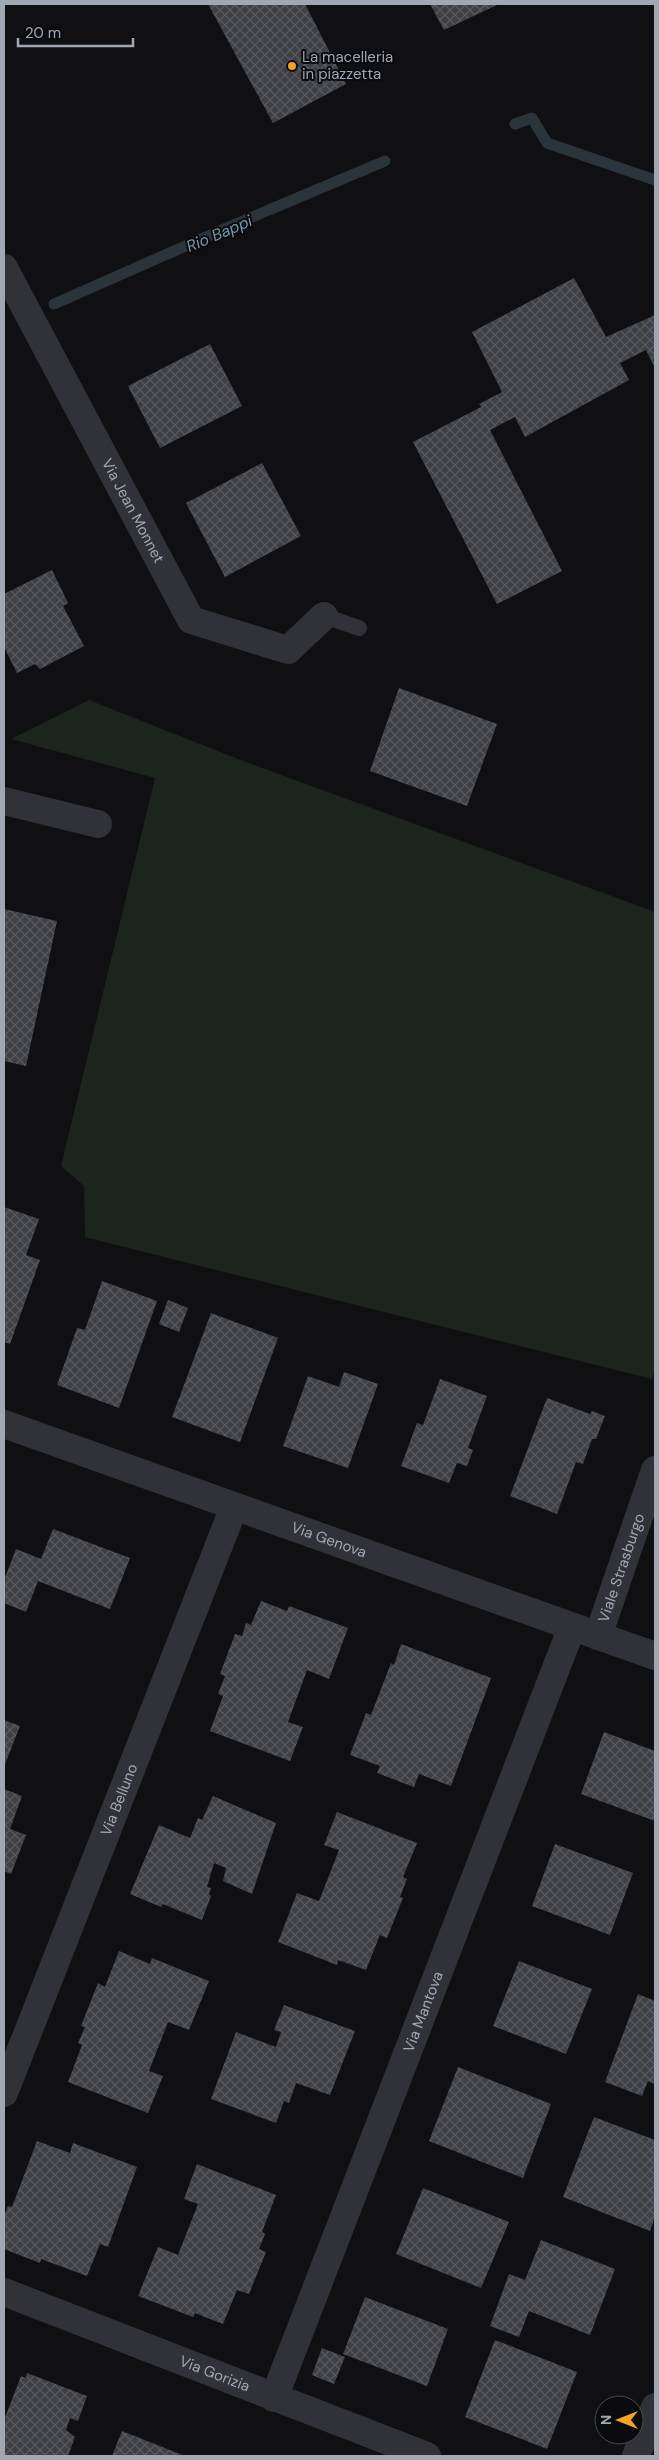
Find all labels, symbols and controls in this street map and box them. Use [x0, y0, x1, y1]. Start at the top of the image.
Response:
scale bar [18, 15, 132, 47]
text: 20 m [25, 23, 61, 43]
place label: La macelleria in piazzetta [302, 47, 393, 84]
marker: La macelleria in piazzetta [286, 60, 298, 72]
water label: Rio Bappi [183, 210, 256, 257]
street label: Via Jean Monnet [97, 455, 169, 567]
street label: Viale Strasburgo [593, 1511, 649, 1625]
street label: Via Genova [289, 1517, 369, 1562]
street label: Via Belluno [96, 1761, 142, 1839]
street label: Via Mantova [399, 1969, 448, 2055]
street label: Via Gorizia [177, 2351, 253, 2396]
north arrow [594, 2395, 644, 2445]
text: N [597, 2415, 615, 2425]

